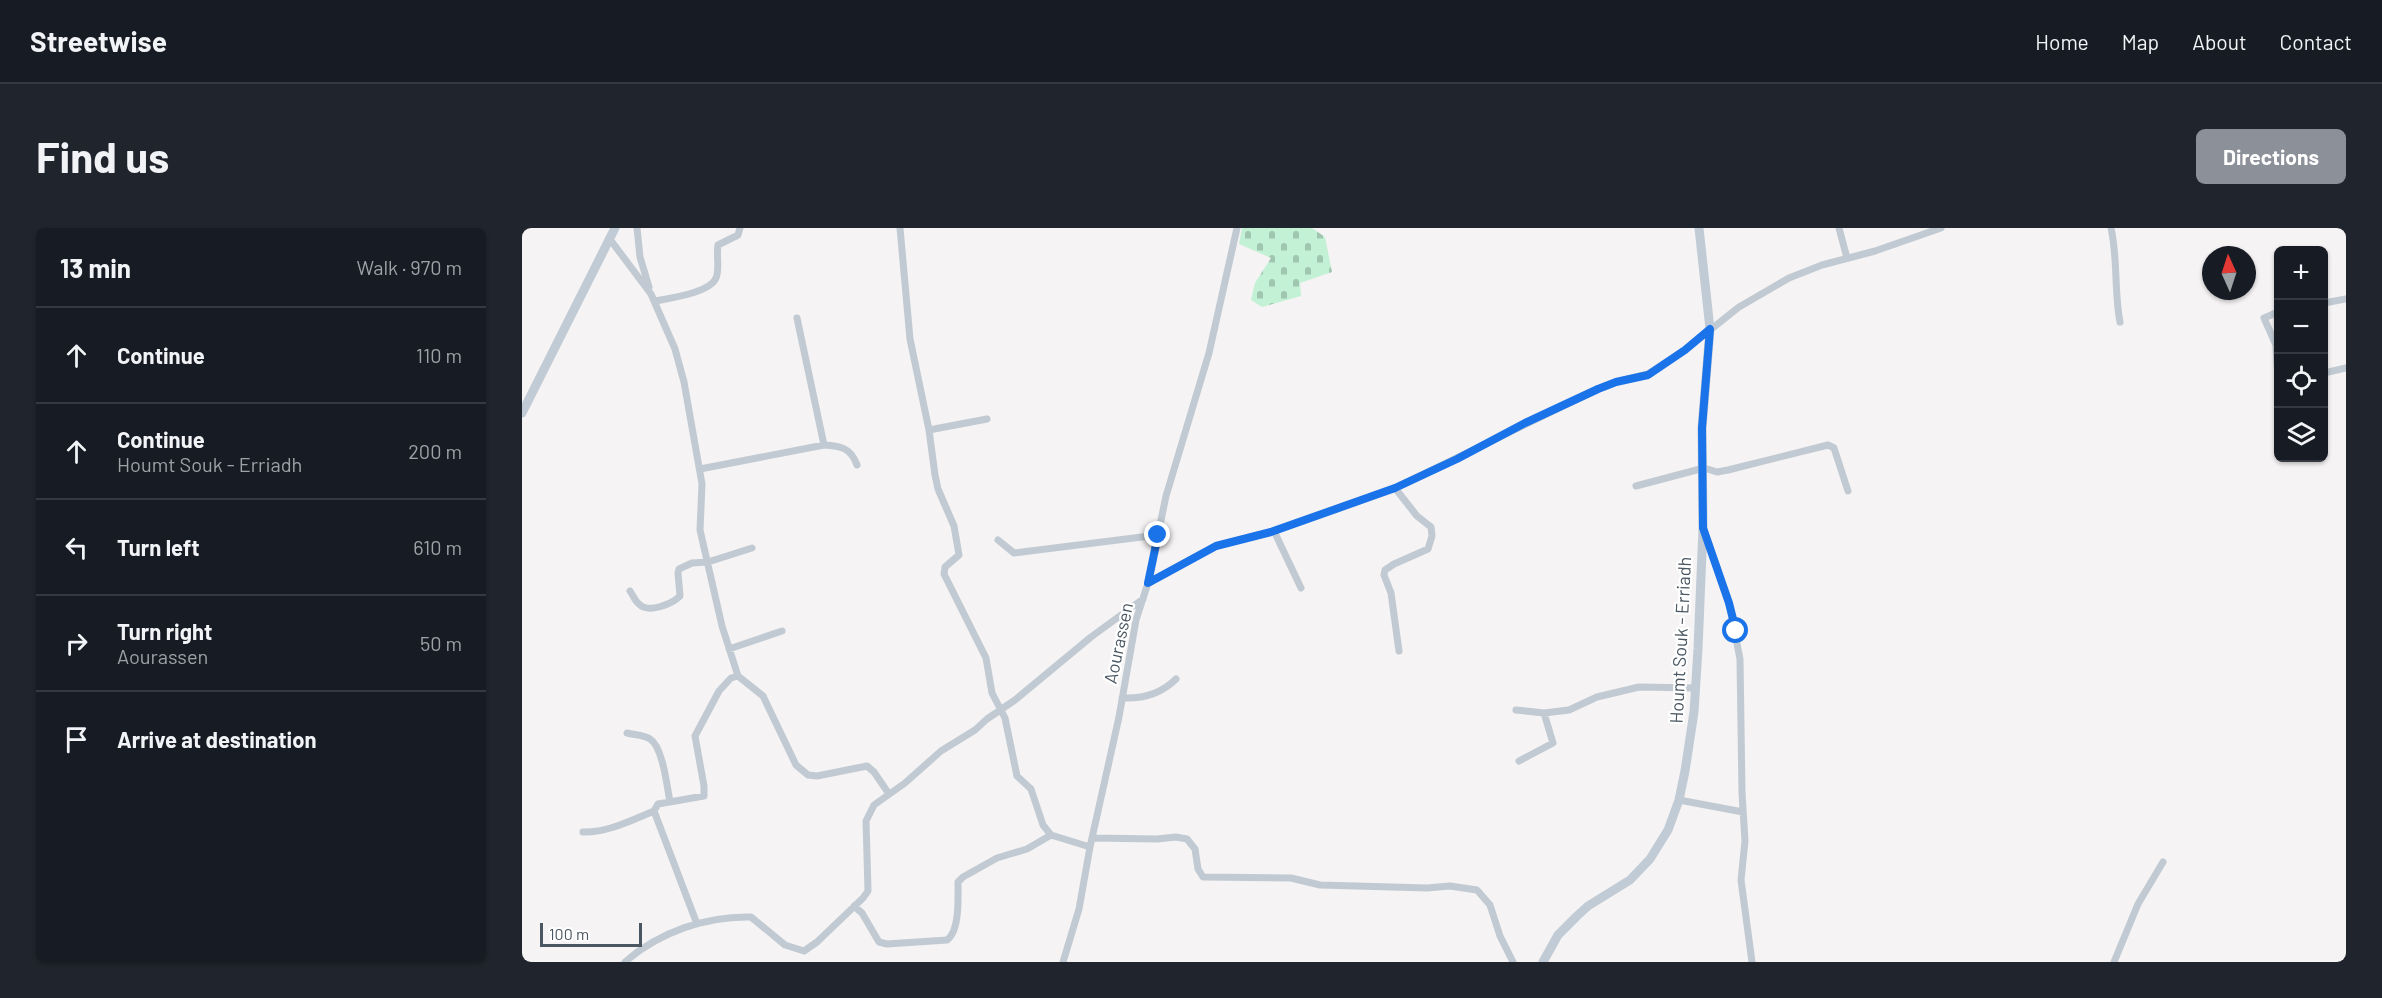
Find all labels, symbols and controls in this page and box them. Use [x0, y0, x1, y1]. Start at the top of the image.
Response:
text: Streetwise [30, 24, 167, 58]
text: Home [2035, 29, 2089, 54]
text: Map [2122, 29, 2159, 54]
text: About [2192, 29, 2247, 54]
text: Contact [2280, 29, 2352, 54]
button: Directions [2196, 129, 2346, 184]
text: Find us [36, 131, 169, 181]
north arrow [2202, 246, 2256, 300]
map controls [2274, 246, 2328, 462]
button: + [2274, 246, 2328, 300]
text: 13 min [60, 252, 131, 283]
text: Walk · 970 m [357, 255, 462, 279]
button: − [2274, 300, 2328, 354]
icon: ahead [60, 339, 93, 372]
text: Continue [117, 342, 205, 368]
text: 110 m [416, 343, 462, 367]
button: locate [2274, 354, 2328, 408]
button: layers [2274, 408, 2328, 462]
text: Continue [117, 426, 205, 452]
icon: ahead [60, 435, 93, 468]
text: 200 m [408, 439, 462, 463]
text: Houmt Souk - Erriadh [117, 452, 302, 476]
route end [1144, 521, 1170, 547]
icon: left [60, 531, 93, 564]
text: Turn left [117, 534, 200, 560]
text: 610 m [413, 535, 462, 559]
street label: Houmt Souk - Erriadh [1665, 556, 1695, 724]
street label: Aourassen [1099, 601, 1137, 685]
route start [1722, 617, 1748, 643]
text: Turn right [117, 618, 212, 644]
icon: right [60, 627, 93, 660]
text: 50 m [420, 631, 462, 655]
text: Aourassen [117, 644, 208, 668]
icon: arrive [60, 723, 93, 756]
text: Arrive at destination [117, 726, 316, 752]
scale bar [540, 920, 642, 948]
text: 100 m [549, 924, 589, 943]

